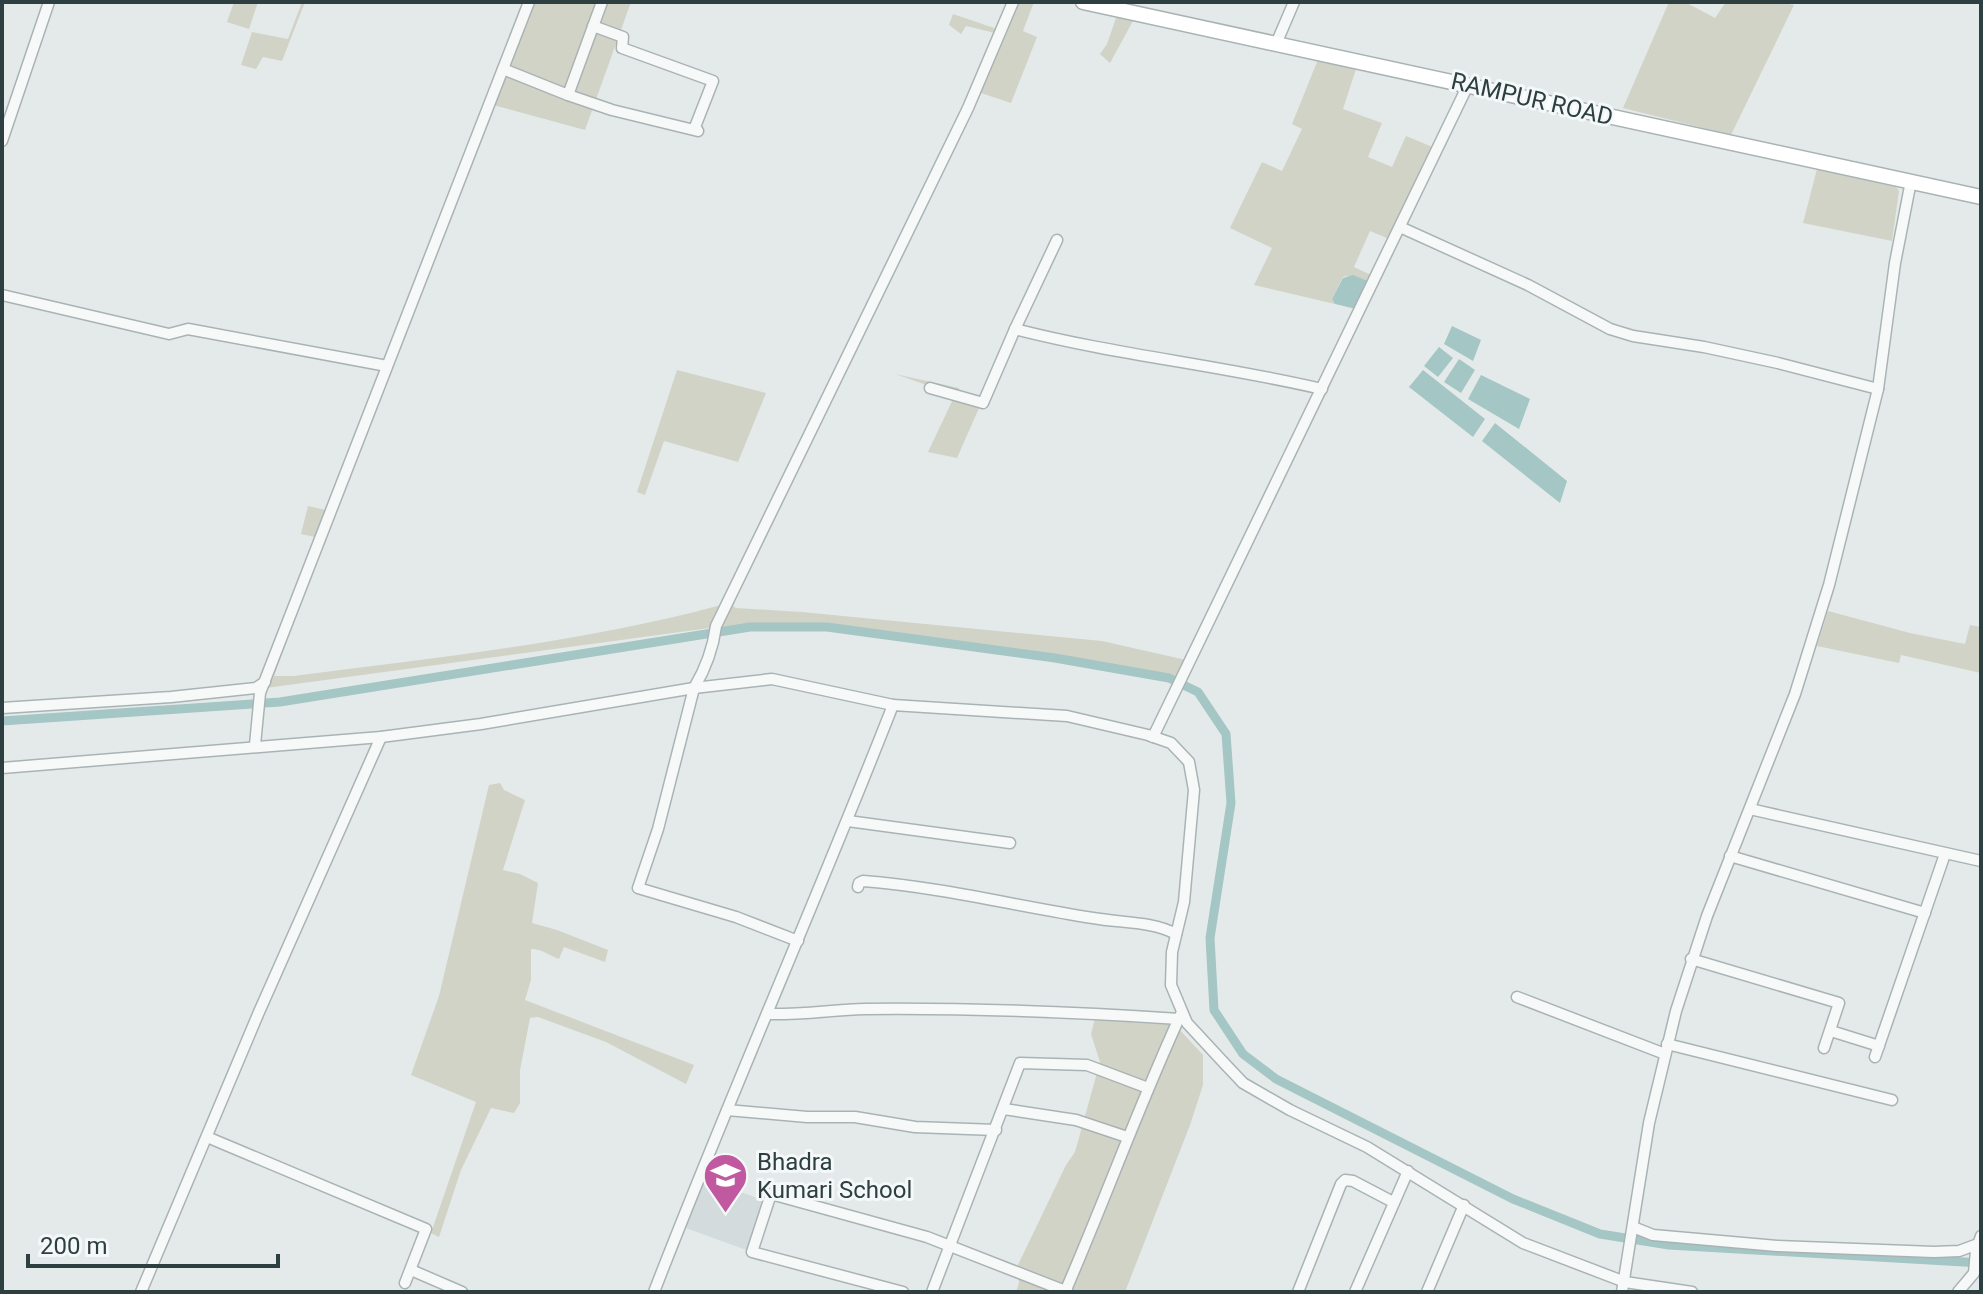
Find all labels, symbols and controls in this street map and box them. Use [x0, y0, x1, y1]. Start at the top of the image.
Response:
street label: RAMPUR ROAD [1448, 67, 1616, 131]
place label: Bhadra Kumari School [757, 1148, 912, 1204]
school or university icon: Bhadra Kumari School [702, 1152, 750, 1215]
scale bar [28, 1218, 278, 1268]
text: 200 m [40, 1232, 107, 1260]

